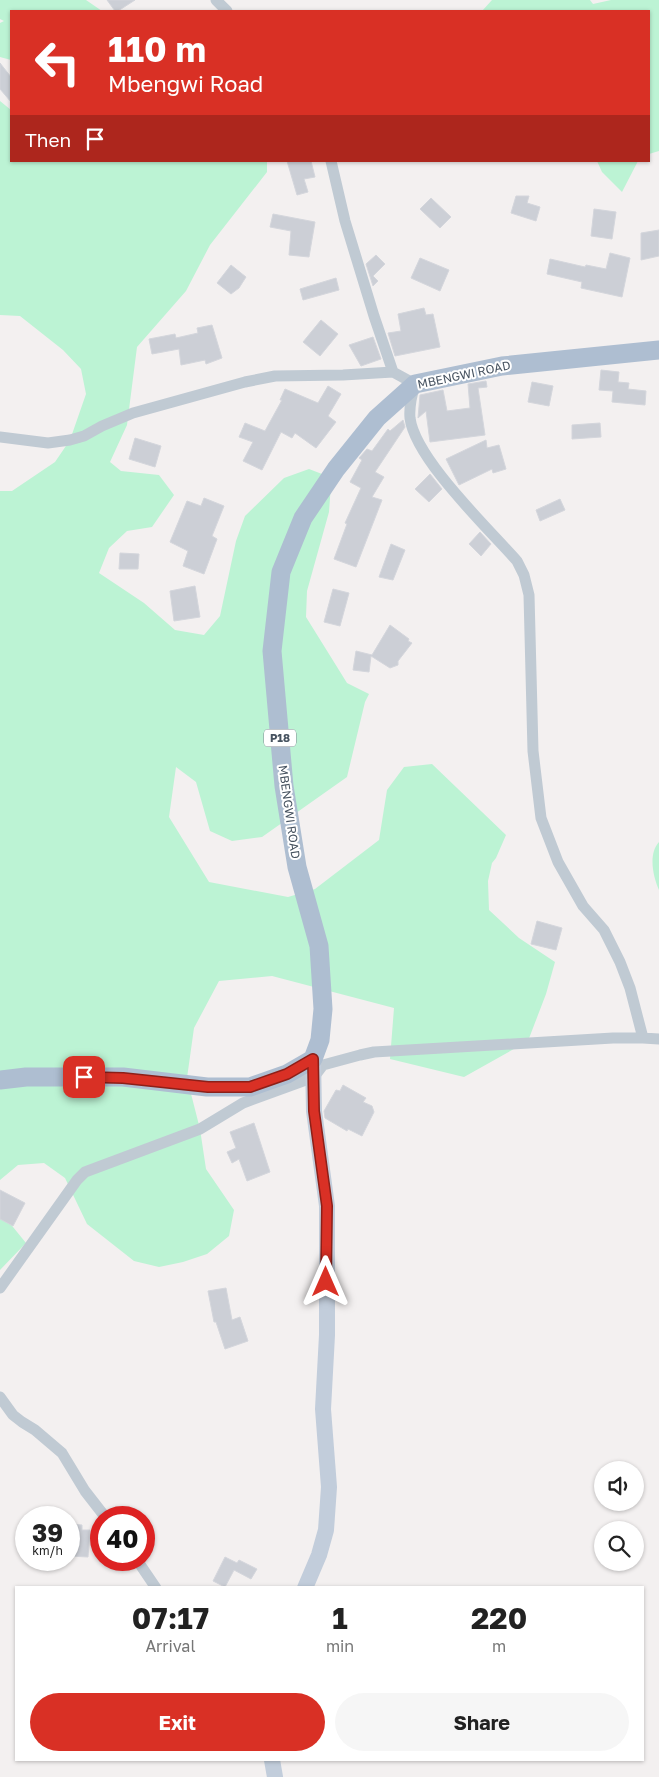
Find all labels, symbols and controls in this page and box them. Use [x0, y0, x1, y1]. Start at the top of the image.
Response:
text: 110 m [108, 28, 206, 70]
icon: left [25, 30, 90, 95]
text: Mbengwi Road [108, 70, 263, 97]
icon: arrive [81, 125, 109, 153]
text: Then [25, 128, 71, 151]
street label: MBENGWI ROAD [416, 357, 512, 392]
road number: P18 [264, 730, 296, 746]
street label: MBENGWI ROAD [275, 764, 304, 860]
pin [63, 1056, 105, 1098]
icon: arrive [70, 1063, 98, 1091]
position arrow [299, 1255, 351, 1307]
map controls [594, 1461, 644, 1571]
button: sound [594, 1461, 644, 1511]
speed limit sign: 40 [90, 1506, 155, 1571]
text: 39 [32, 1517, 63, 1548]
button: search [594, 1521, 644, 1571]
text: km/h [32, 1543, 63, 1558]
text: 07:17 [132, 1600, 209, 1636]
text: 1 [332, 1600, 348, 1636]
text: 220 [471, 1600, 527, 1636]
text: Arrival [145, 1636, 196, 1656]
text: min [326, 1636, 354, 1656]
text: m [492, 1636, 506, 1656]
button: Exit [30, 1693, 325, 1751]
button: Share [335, 1693, 629, 1751]

